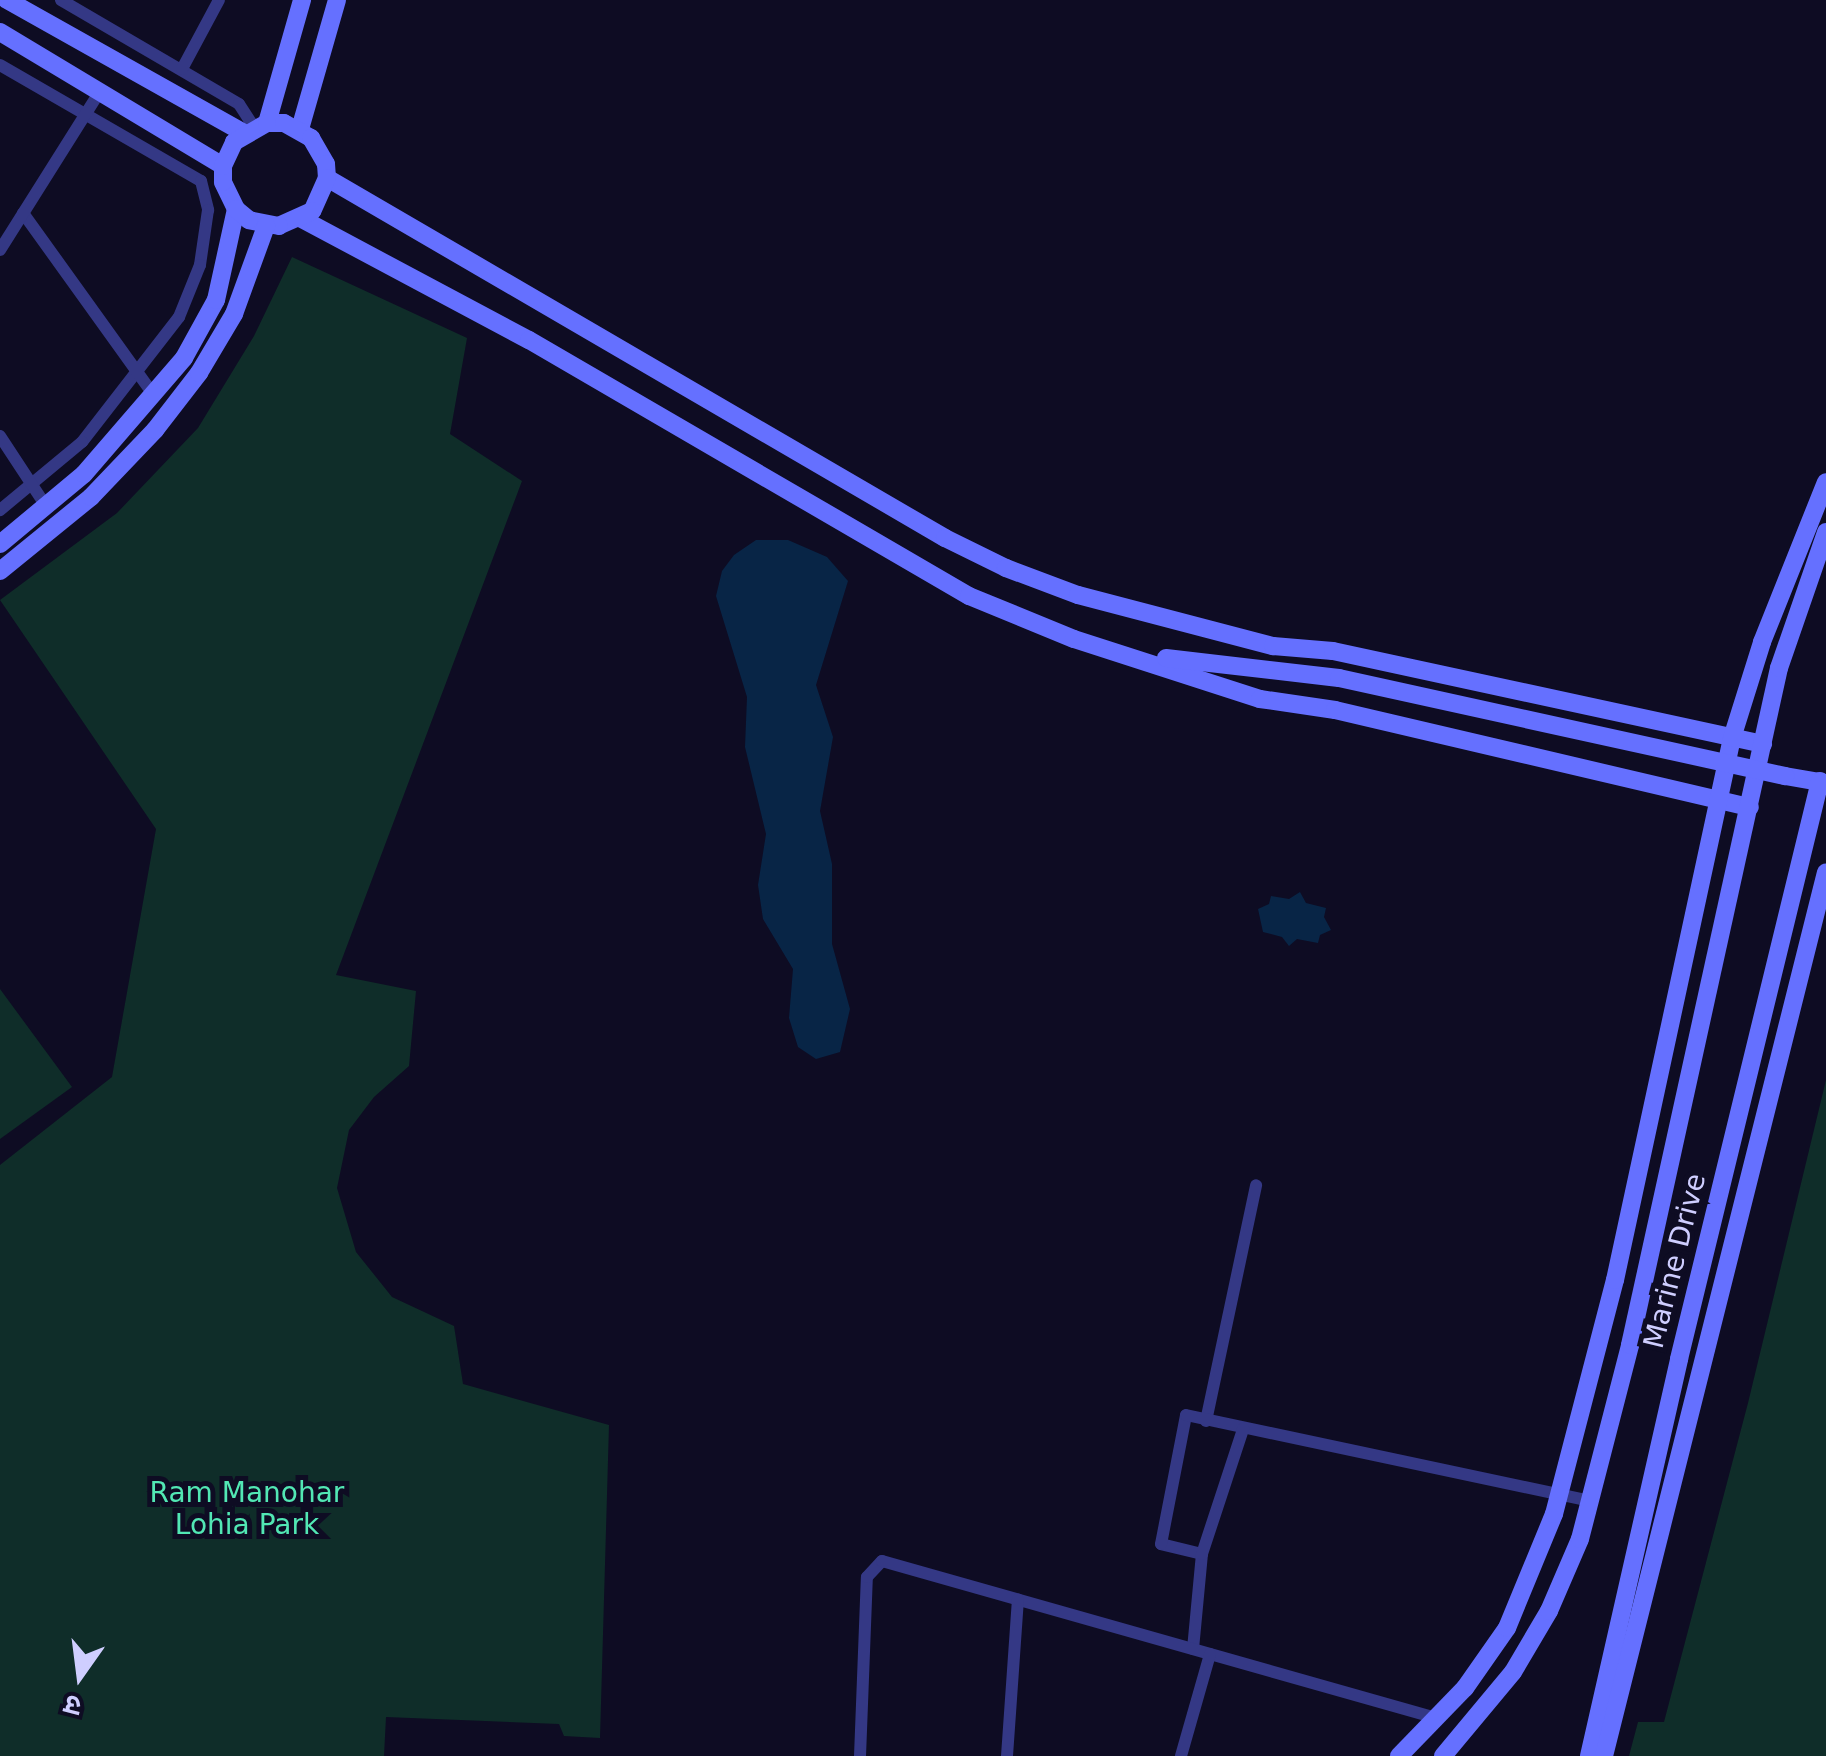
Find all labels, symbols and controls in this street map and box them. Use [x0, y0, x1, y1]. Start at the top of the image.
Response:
street label: Marine Drive [1637, 1170, 1713, 1352]
park label: Ram Manohar Lohia Park [150, 1476, 344, 1542]
north arrow [30, 1626, 130, 1726]
text: उ [61, 1688, 85, 1724]

